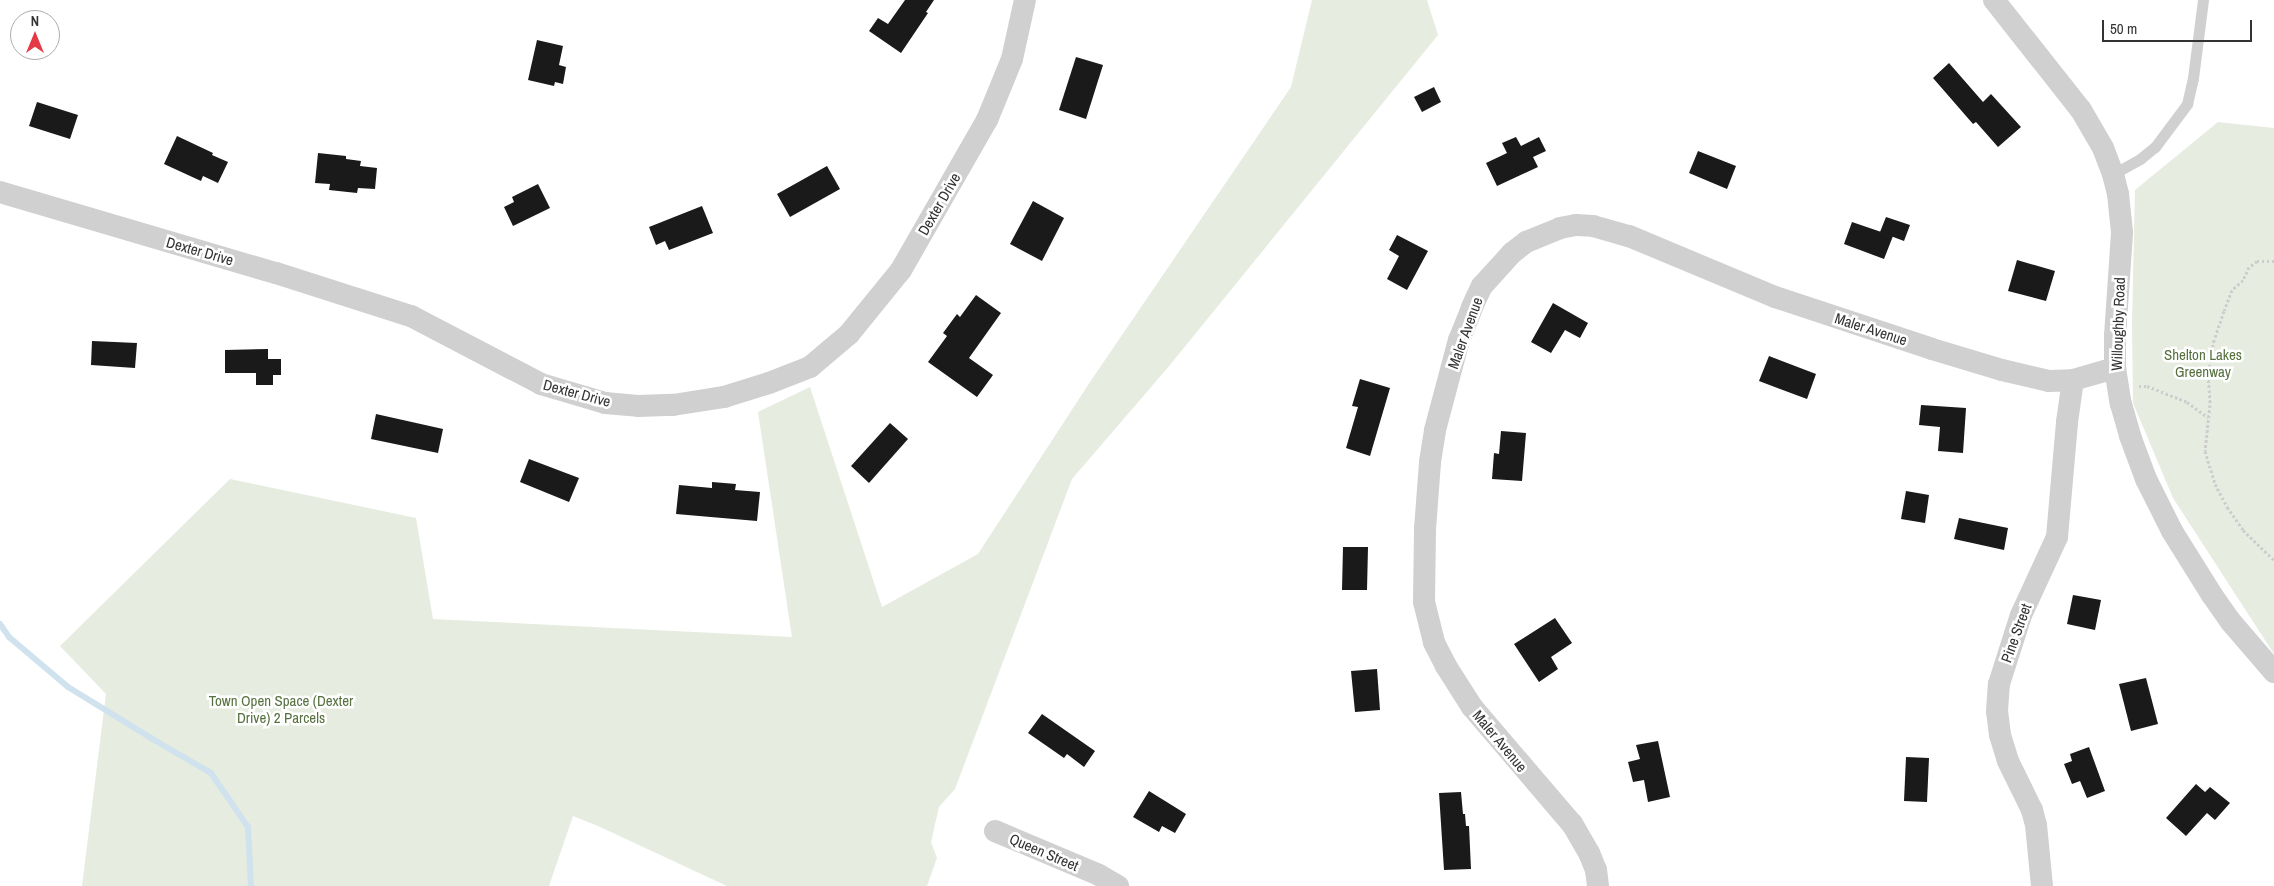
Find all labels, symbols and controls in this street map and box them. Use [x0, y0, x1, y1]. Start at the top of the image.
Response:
north arrow [10, 10, 60, 60]
scale bar [2104, 10, 2254, 42]
text: N [31, 12, 39, 30]
text: 50 m [2110, 18, 2137, 39]
street label: Dexter Drive [914, 170, 964, 238]
street label: Dexter Drive [164, 233, 236, 269]
street label: Willoughby Road [2107, 277, 2129, 371]
street label: Maler Avenue [1444, 294, 1486, 372]
street label: Maler Avenue [1832, 309, 1910, 349]
park label: Shelton Lakes Greenway [2164, 345, 2242, 380]
street label: Dexter Drive [541, 375, 613, 411]
street label: Pine Street [1997, 601, 2035, 665]
park label: Town Open Space (Dexter Drive) 2 Parcels [209, 691, 353, 726]
street label: Maler Avenue [1469, 706, 1531, 776]
street label: Queen Street [1007, 829, 1081, 875]

